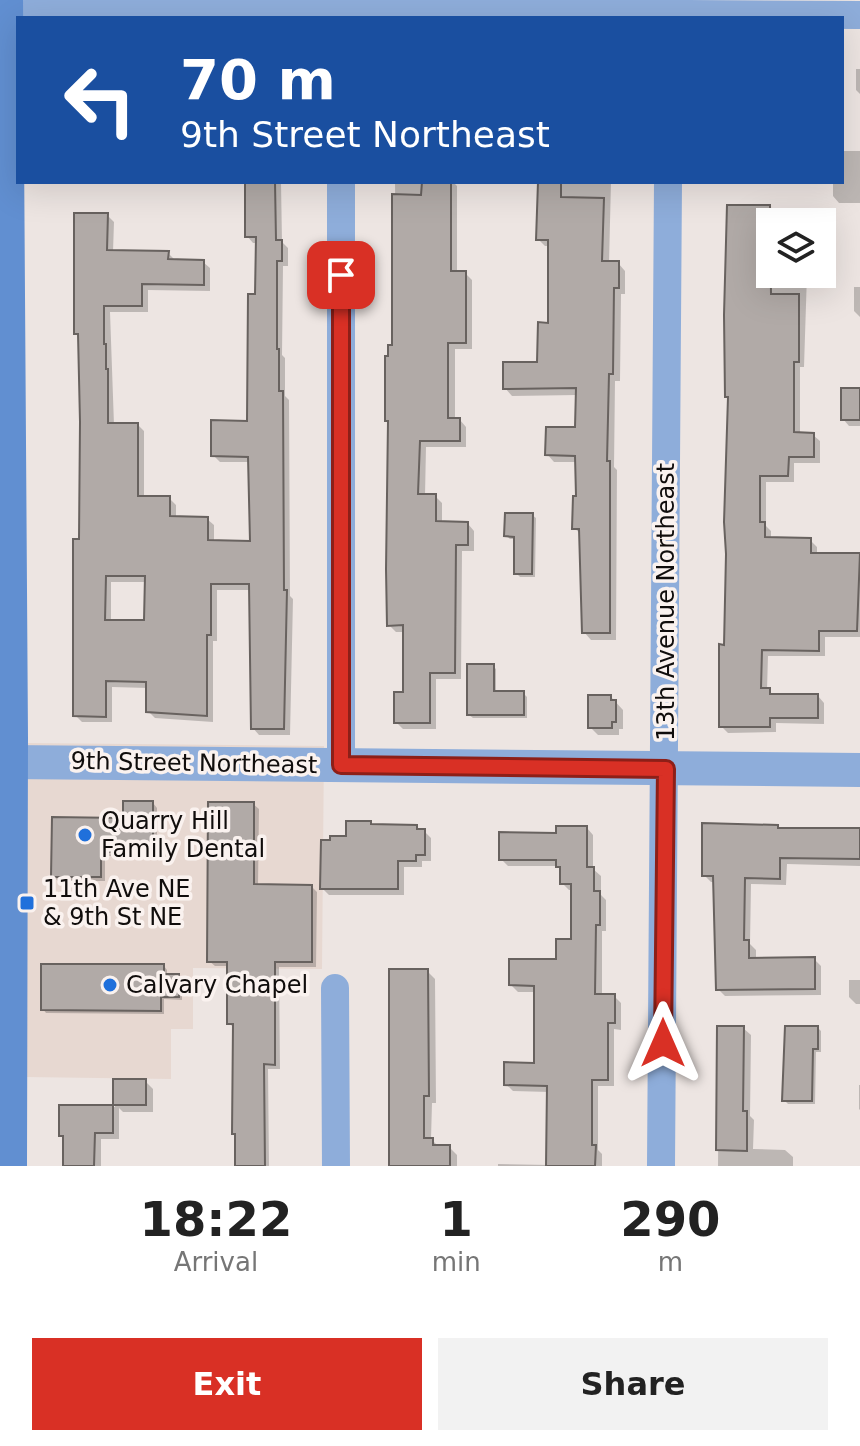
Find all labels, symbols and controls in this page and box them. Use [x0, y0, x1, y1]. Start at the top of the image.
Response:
text: 70 m [180, 47, 336, 112]
icon: left [48, 48, 152, 152]
text: 9th Street Northeast [180, 114, 550, 155]
map controls [756, 208, 836, 288]
button: layers [756, 208, 836, 288]
pin [307, 241, 375, 309]
icon: arrive [319, 253, 363, 297]
street label: 13th Avenue Northeast [652, 463, 680, 741]
street label: 9th Street Northeast [70, 747, 318, 779]
place label: Quarry Hill Family Dental [101, 807, 265, 863]
marker: Quarry Hill Family Dental [76, 826, 94, 844]
place label: 11th Ave NE & 9th St NE [43, 875, 191, 931]
marker: 11th Ave NE & 9th St NE [18, 894, 36, 912]
place label: Calvary Chapel [126, 971, 308, 999]
marker: Calvary Chapel [101, 976, 119, 994]
position arrow [621, 1001, 705, 1085]
text: 18:22 [139, 1191, 292, 1247]
text: 1 [440, 1191, 473, 1247]
text: 290 [620, 1191, 720, 1247]
text: Arrival [174, 1247, 258, 1277]
text: min [432, 1247, 481, 1277]
text: m [658, 1247, 683, 1277]
button: Exit [32, 1338, 422, 1430]
button: Share [438, 1338, 828, 1430]

